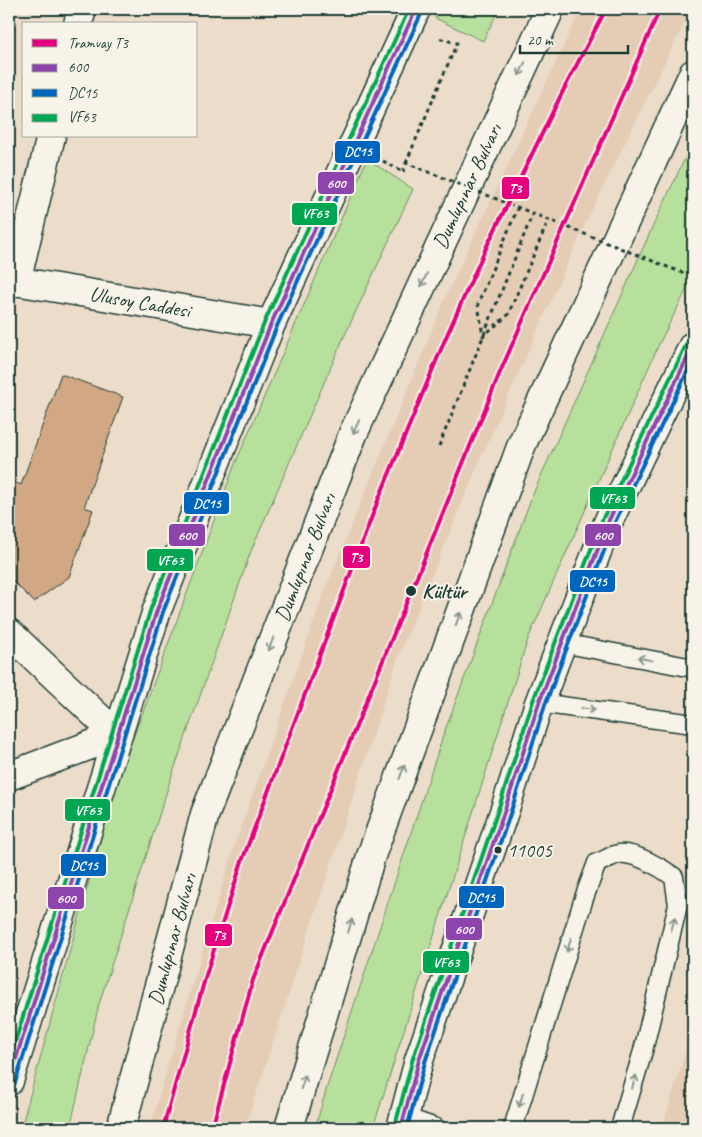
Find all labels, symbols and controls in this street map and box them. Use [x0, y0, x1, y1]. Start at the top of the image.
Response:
legend [22, 22, 198, 138]
scale bar [520, 22, 627, 54]
text: 20 m [527, 31, 554, 50]
text: Tramvay T3 [68, 34, 129, 53]
text: 600 [68, 58, 90, 77]
one-way arrow [516, 61, 526, 76]
text: DC15 [68, 84, 99, 103]
text: VF63 [68, 108, 97, 127]
street label: Dumlupınar Bulvarı [427, 118, 508, 253]
line badge: DC15 [334, 140, 381, 164]
text: DC15 [344, 143, 374, 160]
line badge: 600 [317, 171, 355, 195]
text: 600 [326, 175, 347, 192]
line badge: T3 [501, 176, 530, 200]
text: T3 [509, 180, 523, 197]
line badge: VF63 [291, 202, 338, 226]
text: VF63 [302, 205, 330, 222]
one-way arrow [419, 272, 428, 287]
street label: Ulusoy Caddesi [88, 280, 195, 324]
one-way arrow [351, 419, 360, 434]
line badge: VF63 [589, 486, 636, 510]
street label: Dumlupınar Bulvarı [269, 488, 342, 625]
text: VF63 [600, 490, 628, 507]
line badge: DC15 [183, 491, 230, 515]
text: DC15 [193, 495, 223, 512]
line badge: 600 [168, 523, 206, 547]
line badge: 600 [584, 523, 622, 547]
text: 600 [177, 527, 198, 544]
text: 600 [593, 527, 614, 544]
line badge: T3 [342, 545, 371, 569]
line badge: VF63 [146, 548, 194, 572]
text: T3 [350, 549, 364, 566]
text: VF63 [157, 552, 185, 569]
line badge: DC15 [569, 569, 616, 593]
text: DC15 [579, 573, 609, 590]
place label: Kültür [422, 578, 469, 604]
marker: Kültür [404, 584, 418, 598]
one-way arrow [454, 612, 463, 628]
one-way arrow [266, 636, 275, 651]
one-way arrow [638, 654, 654, 664]
one-way arrow [579, 705, 595, 715]
one-way arrow [398, 765, 407, 780]
line badge: VF63 [64, 798, 111, 822]
text: VF63 [75, 802, 103, 819]
place label: 11005 [507, 838, 553, 863]
marker: 11005 [493, 845, 503, 855]
line badge: DC15 [60, 853, 107, 877]
text: DC15 [70, 857, 100, 874]
street label: Dumlupınar Bulvarı [142, 869, 202, 1008]
line badge: DC15 [458, 885, 505, 909]
line badge: 600 [47, 886, 85, 910]
text: DC15 [467, 889, 497, 906]
text: 600 [56, 890, 77, 907]
one-way arrow [669, 916, 679, 932]
line badge: 600 [445, 917, 483, 941]
one-way arrow [346, 918, 356, 934]
text: 600 [454, 921, 475, 938]
line badge: T3 [204, 923, 233, 947]
text: T3 [213, 927, 227, 944]
one-way arrow [564, 936, 574, 952]
line badge: VF63 [422, 950, 470, 974]
text: VF63 [433, 954, 461, 971]
one-way arrow [299, 1074, 309, 1090]
one-way arrow [629, 1074, 639, 1090]
one-way arrow [516, 1092, 526, 1108]

